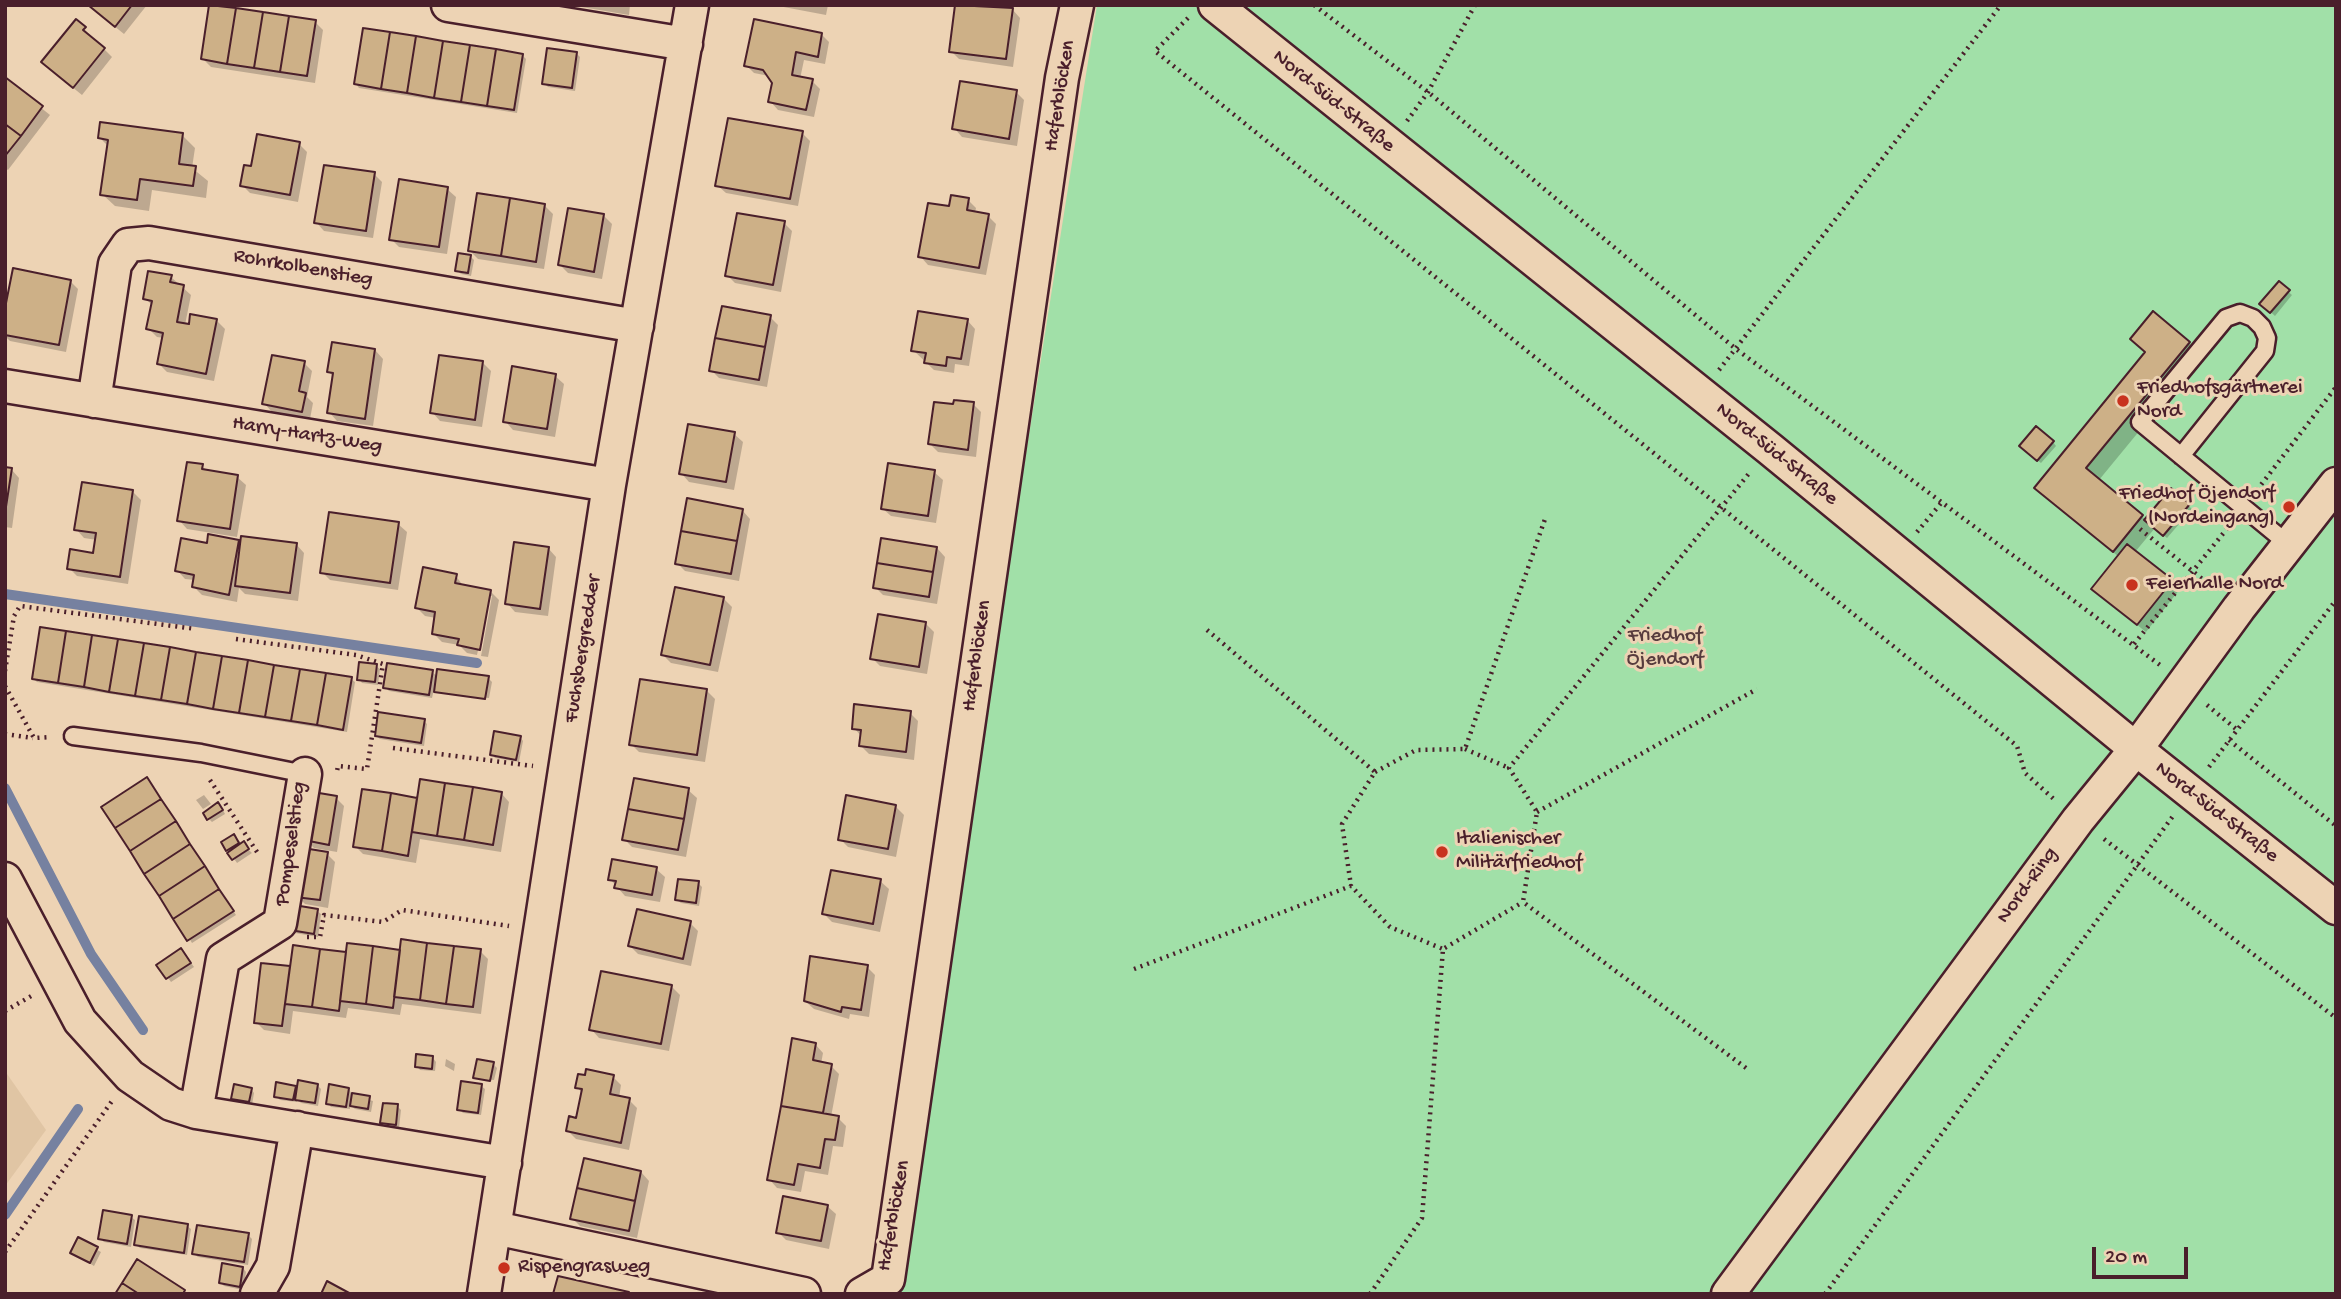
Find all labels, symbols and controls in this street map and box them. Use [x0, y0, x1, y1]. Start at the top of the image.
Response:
street label: Haferblöcken [1040, 39, 1082, 153]
street label: Nord-Süd-Straße [1267, 45, 1399, 159]
street label: Rohrkolbenstieg [231, 244, 375, 294]
place label: Friedhofsgärtnerei Nord [2137, 376, 2302, 426]
marker: Friedhofsgärtnerei Nord [2115, 393, 2131, 409]
street label: Nord-Süd-Straße [1710, 398, 1842, 512]
street label: Harry-Hartz-Weg [230, 412, 384, 460]
place label: Friedhof Öjendorf (Nordeingang) [2119, 482, 2275, 532]
marker: Friedhof Öjendorf (Nordeingang) [2281, 499, 2297, 515]
place label: Feierhalle Nord [2146, 572, 2283, 598]
street label: Fuchsbergredder [560, 573, 608, 725]
marker: Feierhalle Nord [2124, 577, 2140, 593]
street label: Haferblöcken [958, 599, 998, 713]
park label: Friedhof Öjendorf [1627, 624, 1703, 674]
street label: Nord-Süd-Straße [2149, 757, 2283, 869]
street label: Pompeselstieg [271, 780, 313, 908]
place label: Italienischer Militärfriedhof [1456, 827, 1582, 877]
street label: Nord-Ring [1992, 843, 2064, 929]
marker: Italienischer Militärfriedhof [1434, 844, 1450, 860]
street label: Haferblöcken [873, 1159, 917, 1273]
scale bar [2096, 1232, 2192, 1276]
text: 20 m [2105, 1246, 2147, 1271]
place label: Rispengrasweg [518, 1255, 650, 1281]
marker: Rispengrasweg [496, 1260, 512, 1276]

